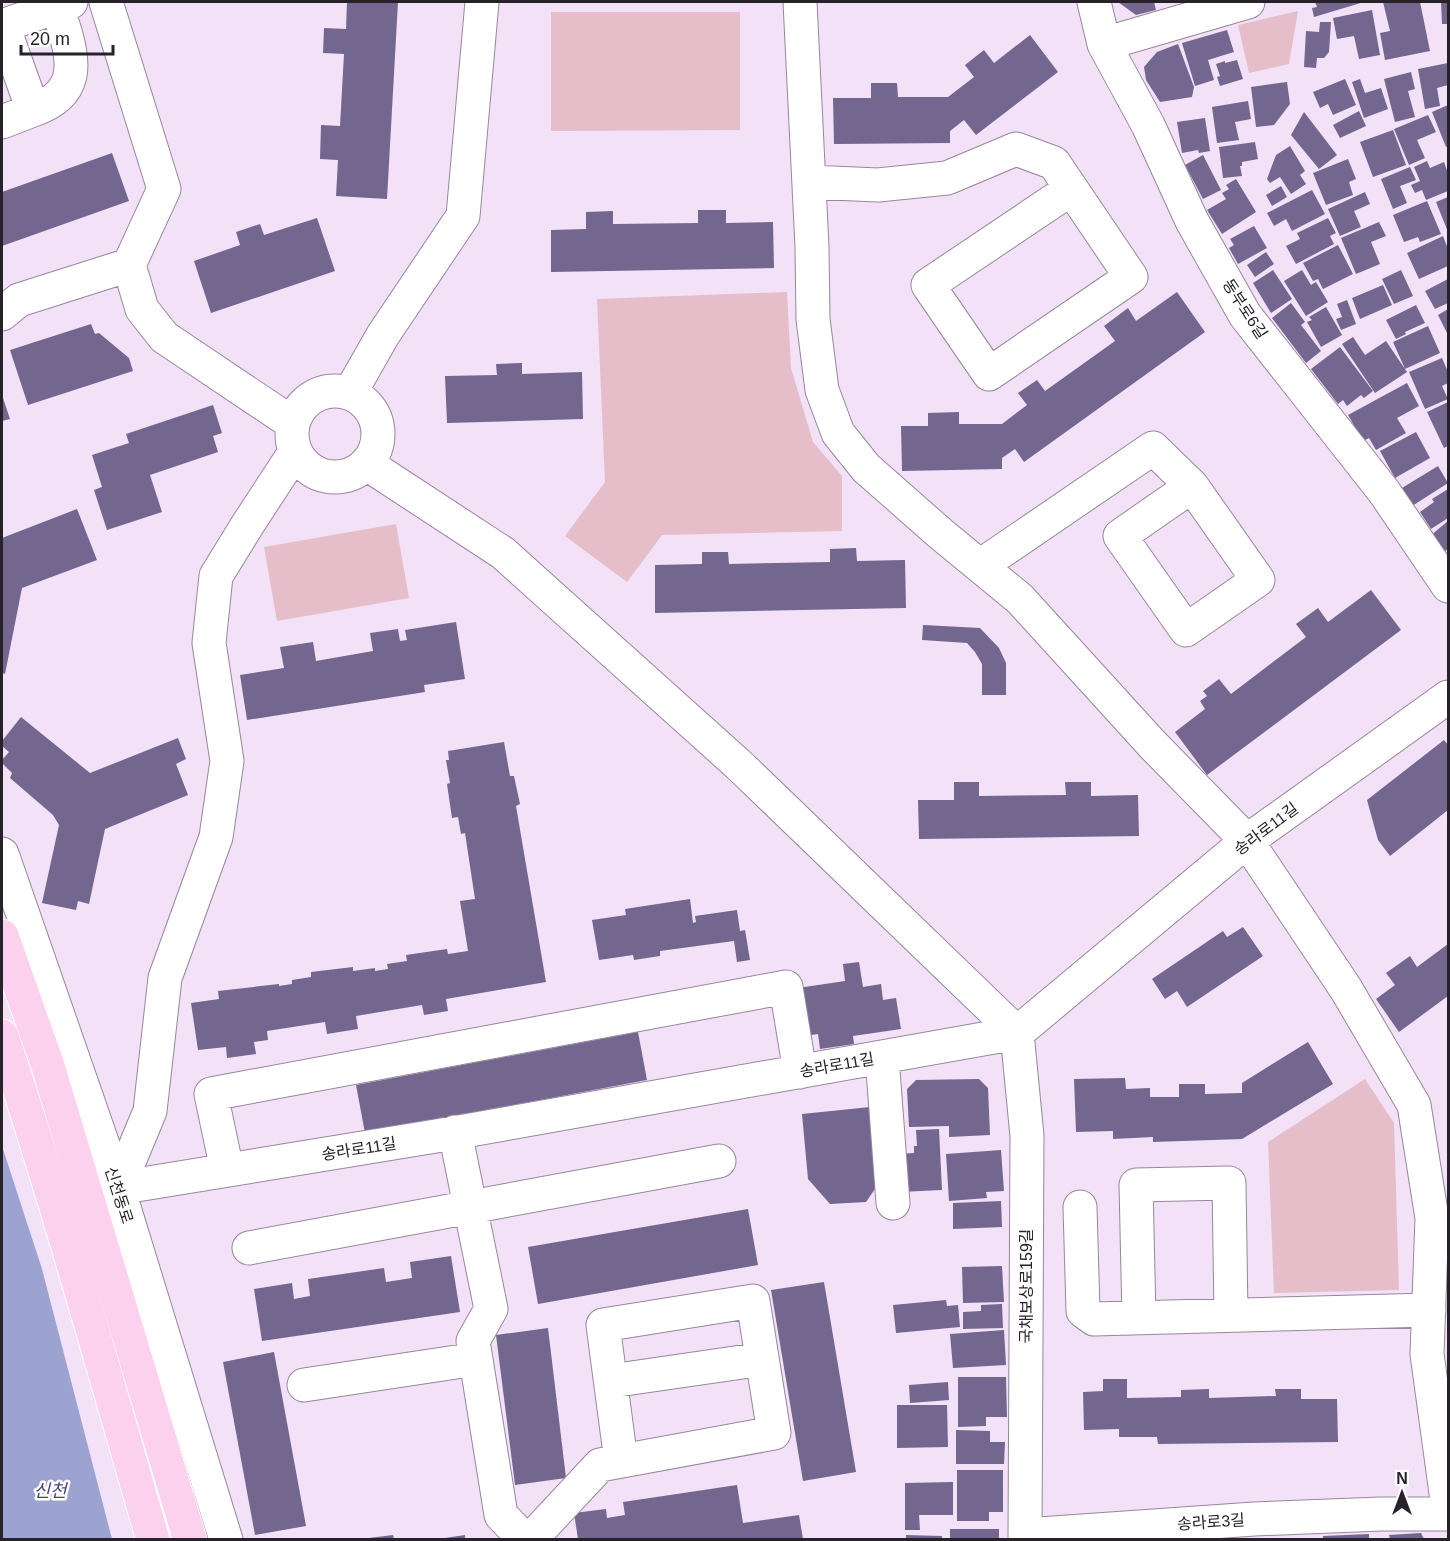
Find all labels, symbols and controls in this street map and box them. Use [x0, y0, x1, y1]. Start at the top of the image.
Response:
scale bar [21, 18, 112, 56]
text: 20 m [30, 29, 70, 49]
street label: 동부로6길 [1219, 276, 1271, 342]
street label: 송라로11길 [1231, 799, 1301, 859]
street label: 송라로11길 [798, 1050, 876, 1080]
street label: 송라로11길 [320, 1135, 398, 1163]
street label: 신천동로 [102, 1164, 136, 1226]
street label: 국채보상로159길 [1018, 1228, 1035, 1344]
north arrow [1372, 1463, 1432, 1523]
text: N [1396, 1470, 1408, 1487]
water label: 신천 [33, 1481, 69, 1501]
street label: 송라로3길 [1177, 1511, 1245, 1533]

